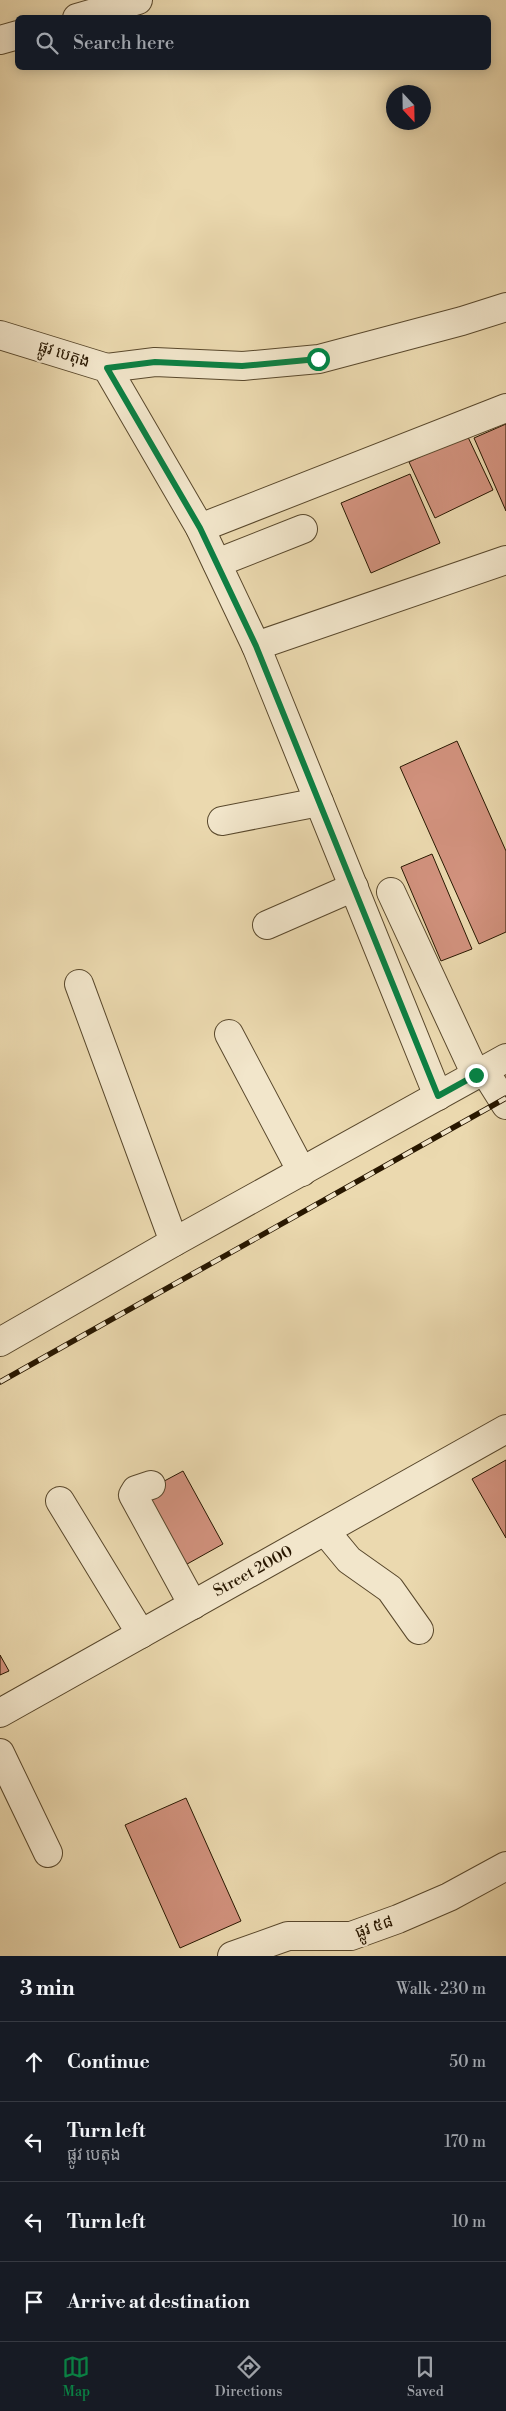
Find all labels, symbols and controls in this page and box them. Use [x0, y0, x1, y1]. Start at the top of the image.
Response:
search box [15, 15, 491, 70]
icon: search [33, 29, 61, 57]
text: Search here [73, 31, 174, 55]
north arrow [386, 85, 431, 130]
street label: ផ្លូវ បេតុង [34, 336, 93, 375]
route start [307, 348, 330, 371]
route end [465, 1064, 488, 1087]
street label: Street 2000 [210, 1541, 296, 1601]
street label: ផ្លូវ ៥៨ [352, 1911, 397, 1946]
text: 3 min [20, 1976, 75, 2002]
text: Walk · 230 m [396, 1979, 486, 1999]
icon: ahead [20, 2048, 48, 2076]
text: Continue [67, 2050, 150, 2074]
text: 50 m [449, 2052, 486, 2072]
text: Turn left [67, 2119, 146, 2143]
icon: left [20, 2128, 48, 2156]
text: 170 m [444, 2132, 486, 2152]
text: ផ្លូវ បេតុង [67, 2145, 121, 2165]
icon: left [20, 2208, 48, 2236]
text: Turn left [67, 2210, 146, 2234]
text: 10 m [452, 2212, 486, 2232]
icon: arrive [20, 2288, 48, 2316]
text: Arrive at destination [67, 2290, 250, 2314]
tab: Map [62, 2353, 90, 2401]
tab: Directions [215, 2353, 282, 2401]
tab: Saved [407, 2353, 444, 2401]

